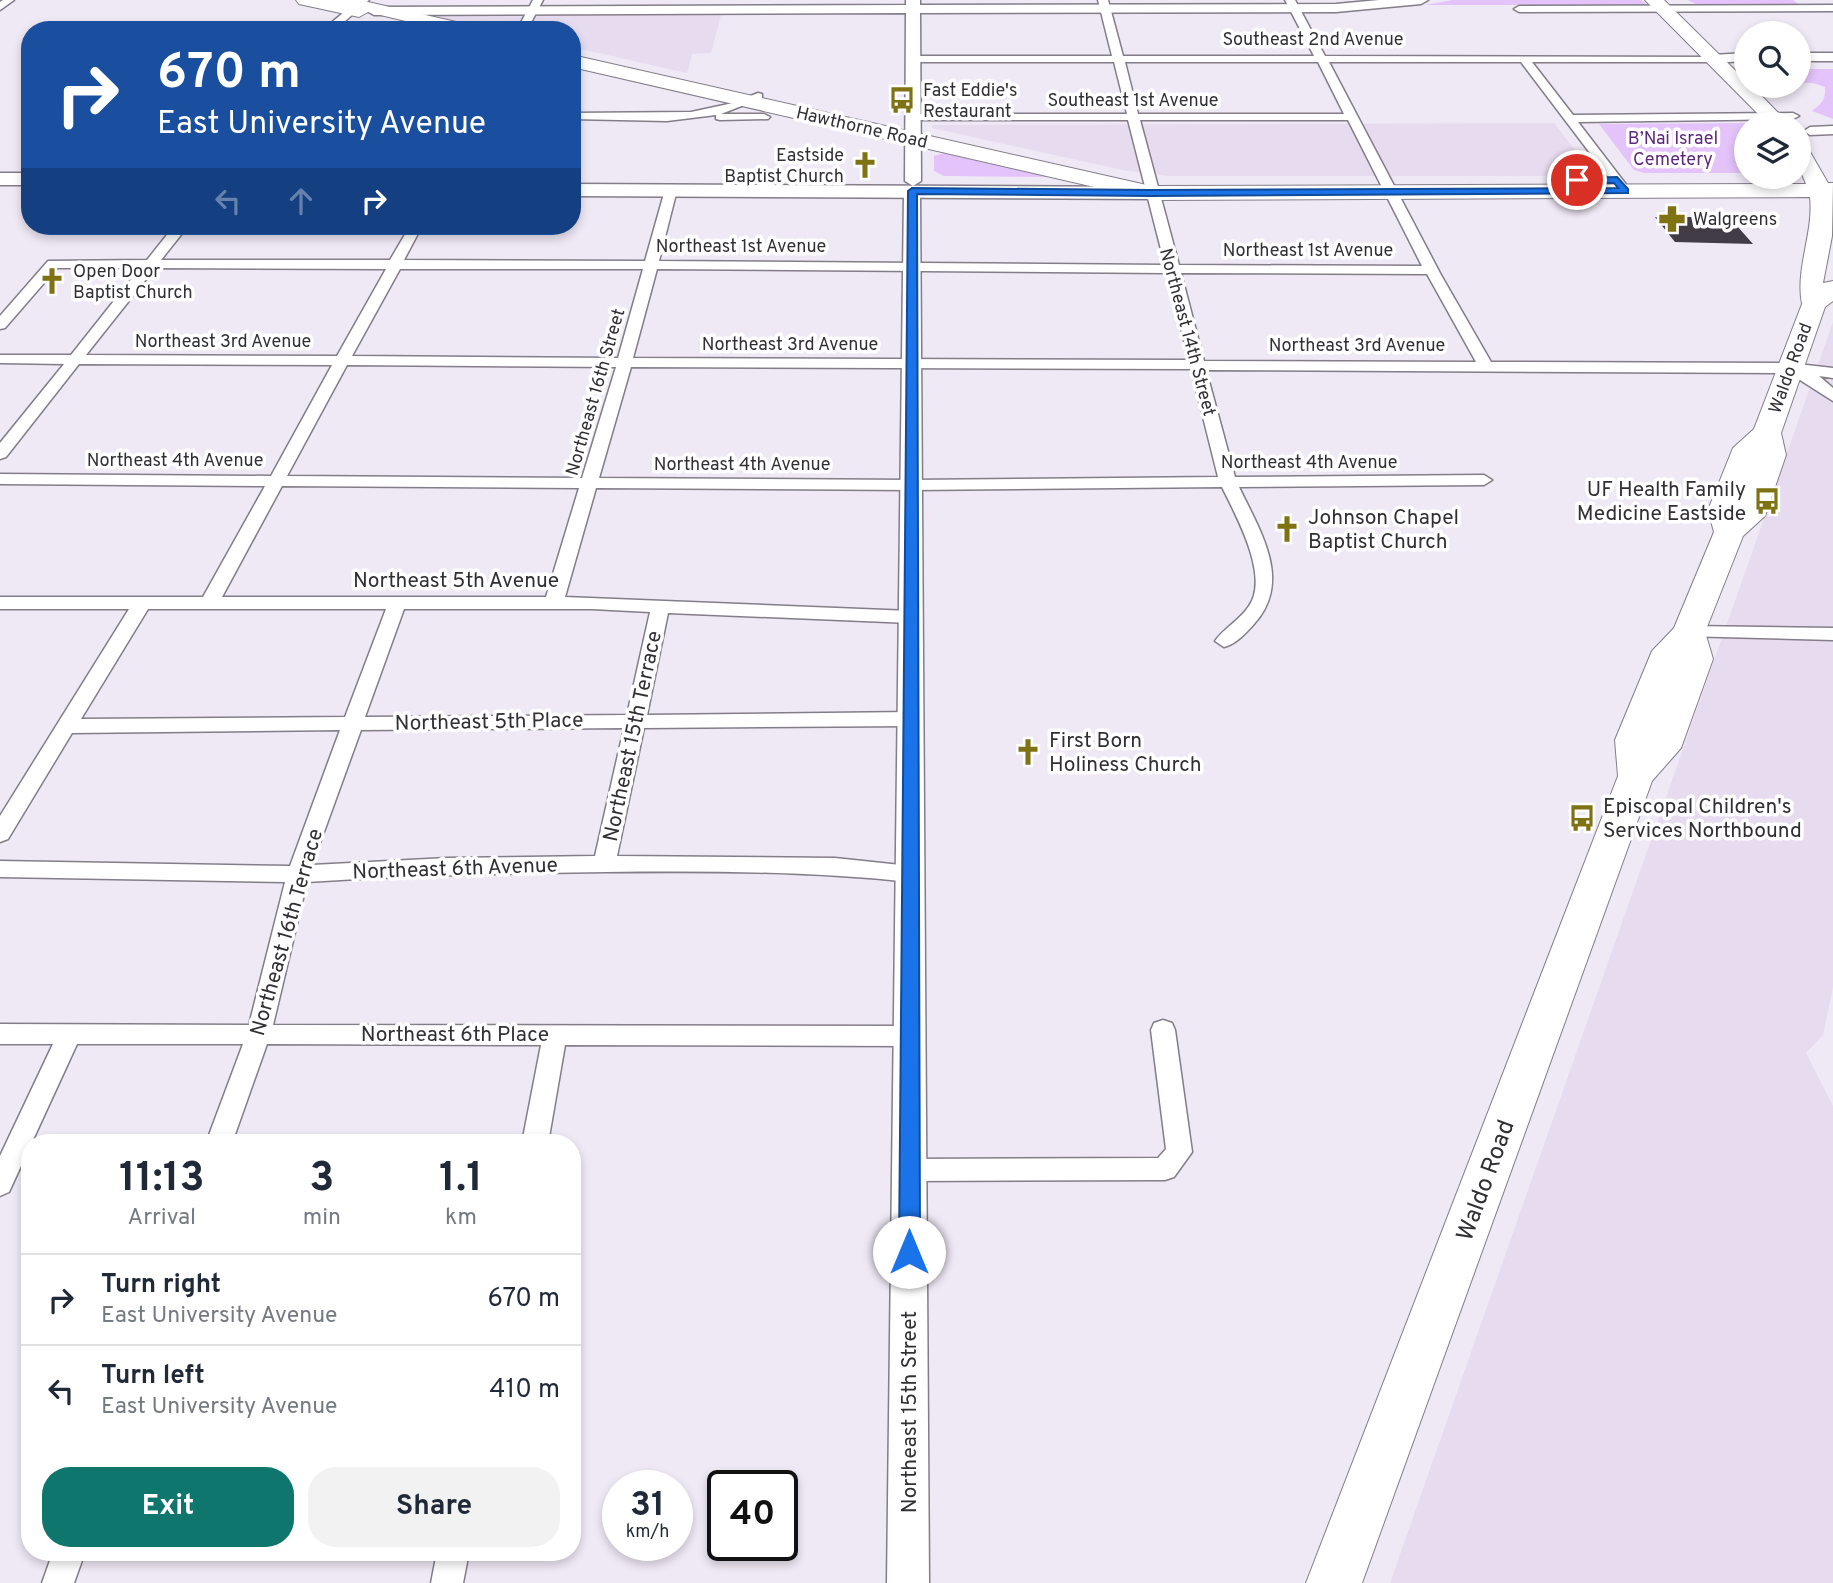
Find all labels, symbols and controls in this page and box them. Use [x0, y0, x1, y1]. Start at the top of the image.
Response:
map controls [1734, 21, 1811, 189]
button: search [1734, 21, 1811, 98]
street label: Southeast 2nd Avenue [1222, 29, 1404, 52]
text: 670 m [157, 44, 301, 106]
icon: right [42, 49, 133, 140]
place label: Fast Eddie's Restaurant [923, 80, 1017, 124]
bus stop icon: Fast Eddie's Restaurant [887, 85, 917, 115]
street label: Southeast 1st Avenue [1048, 90, 1218, 113]
street label: Hawthorne Road [794, 102, 930, 155]
text: East University Avenue [157, 105, 486, 145]
button: layers [1734, 112, 1811, 189]
park label: B’Nai Israel Cemetery [1628, 128, 1718, 172]
place label: Eastside Baptist Church [724, 145, 844, 189]
church icon: Eastside Baptist Church [850, 150, 880, 180]
pin [1547, 150, 1607, 210]
icon: arrive [1558, 161, 1596, 199]
icon: left [209, 182, 247, 220]
icon: ahead [282, 182, 320, 220]
icon: right [355, 182, 393, 220]
pharmacy icon: Walgreens [1657, 204, 1687, 234]
place label: Walgreens [1693, 209, 1777, 232]
street label: Northeast 1st Avenue [656, 236, 826, 259]
street label: Northeast 1st Avenue [1223, 240, 1393, 263]
street label: Northeast 14th Street [1153, 246, 1220, 419]
place label: Open Door Baptist Church [73, 261, 193, 305]
church icon: Open Door Baptist Church [37, 266, 67, 296]
street label: Northeast 16th Street [562, 306, 631, 479]
street label: Waldo Road [1764, 320, 1818, 417]
street label: Northeast 3rd Avenue [135, 331, 311, 354]
street label: Northeast 3rd Avenue [702, 334, 878, 357]
street label: Northeast 3rd Avenue [1269, 335, 1445, 358]
street label: Northeast 4th Avenue [87, 450, 263, 473]
street label: Northeast 4th Avenue [1221, 452, 1397, 475]
street label: Northeast 4th Avenue [654, 454, 830, 477]
place label: UF Health Family Medicine Eastside [1577, 477, 1746, 528]
bus stop icon: UF Health Family Medicine Eastside [1752, 486, 1782, 516]
place label: Johnson Chapel Baptist Church [1308, 505, 1459, 556]
church icon: Johnson Chapel Baptist Church [1272, 514, 1302, 544]
street label: Northeast 5th Avenue [353, 568, 559, 595]
street label: Northeast 15th Terrace [598, 628, 669, 844]
street label: Northeast 5th Place [394, 707, 584, 738]
place label: First Born Holiness Church [1049, 728, 1202, 779]
church icon: First Born Holiness Church [1013, 737, 1043, 767]
place label: Episcopal Children's Services Northbound [1603, 794, 1802, 845]
bus stop icon: Episcopal Children's Services Northbound [1567, 803, 1597, 833]
street label: Northeast 16th Terrace [245, 826, 330, 1039]
street label: Northeast 6th Avenue [352, 852, 558, 887]
street label: Northeast 6th Place [361, 1022, 549, 1049]
street label: Waldo Road [1451, 1116, 1523, 1245]
text: 11:13 [119, 1153, 205, 1206]
text: 3 [309, 1153, 334, 1206]
text: 1.1 [439, 1153, 483, 1206]
text: Arrival [128, 1204, 196, 1233]
text: min [303, 1204, 341, 1233]
text: km [445, 1204, 477, 1233]
position arrow [872, 1215, 946, 1289]
text: Turn right [101, 1269, 221, 1302]
icon: right [42, 1281, 80, 1319]
text: 670 m [487, 1283, 560, 1316]
text: East University Avenue [101, 1302, 337, 1331]
street label: Northeast 15th Street [897, 1311, 924, 1513]
text: Turn left [101, 1360, 205, 1393]
icon: left [42, 1372, 80, 1410]
text: 410 m [489, 1374, 560, 1407]
text: East University Avenue [101, 1393, 337, 1422]
button: Exit [42, 1467, 294, 1547]
button: Share [308, 1467, 560, 1547]
speed limit sign: 40 [707, 1470, 798, 1561]
text: 31 [630, 1484, 665, 1528]
text: km/h [626, 1521, 669, 1544]

